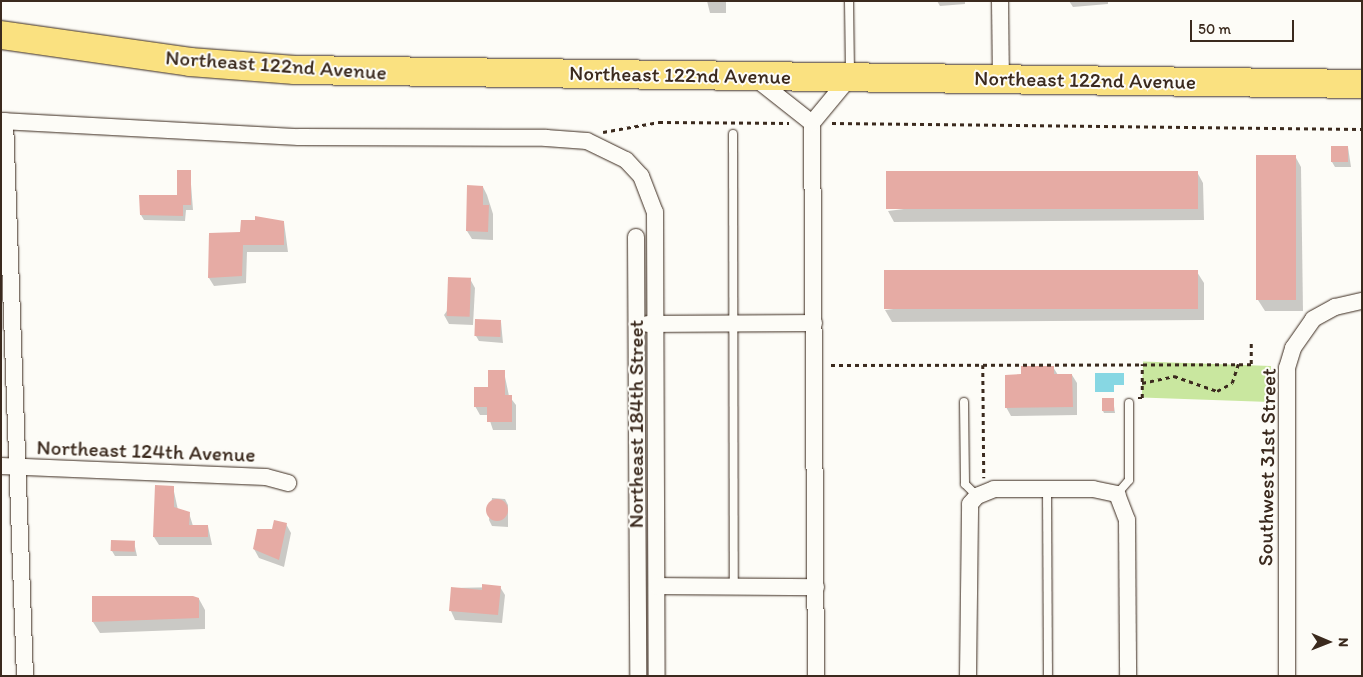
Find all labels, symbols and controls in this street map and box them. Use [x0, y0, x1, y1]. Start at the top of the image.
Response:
scale bar [1193, 10, 1297, 42]
text: 50 m [1198, 20, 1231, 38]
street label: Northeast 122nd Avenue [165, 45, 387, 85]
street label: Northeast 122nd Avenue [570, 60, 790, 90]
street label: Northeast 122nd Avenue [975, 65, 1195, 95]
street label: Northeast 184th Street [623, 320, 649, 528]
street label: Southwest 31st Street [1253, 368, 1281, 566]
street label: Northeast 124th Avenue [37, 435, 255, 467]
north arrow [1303, 617, 1353, 667]
text: N [1335, 637, 1352, 647]

